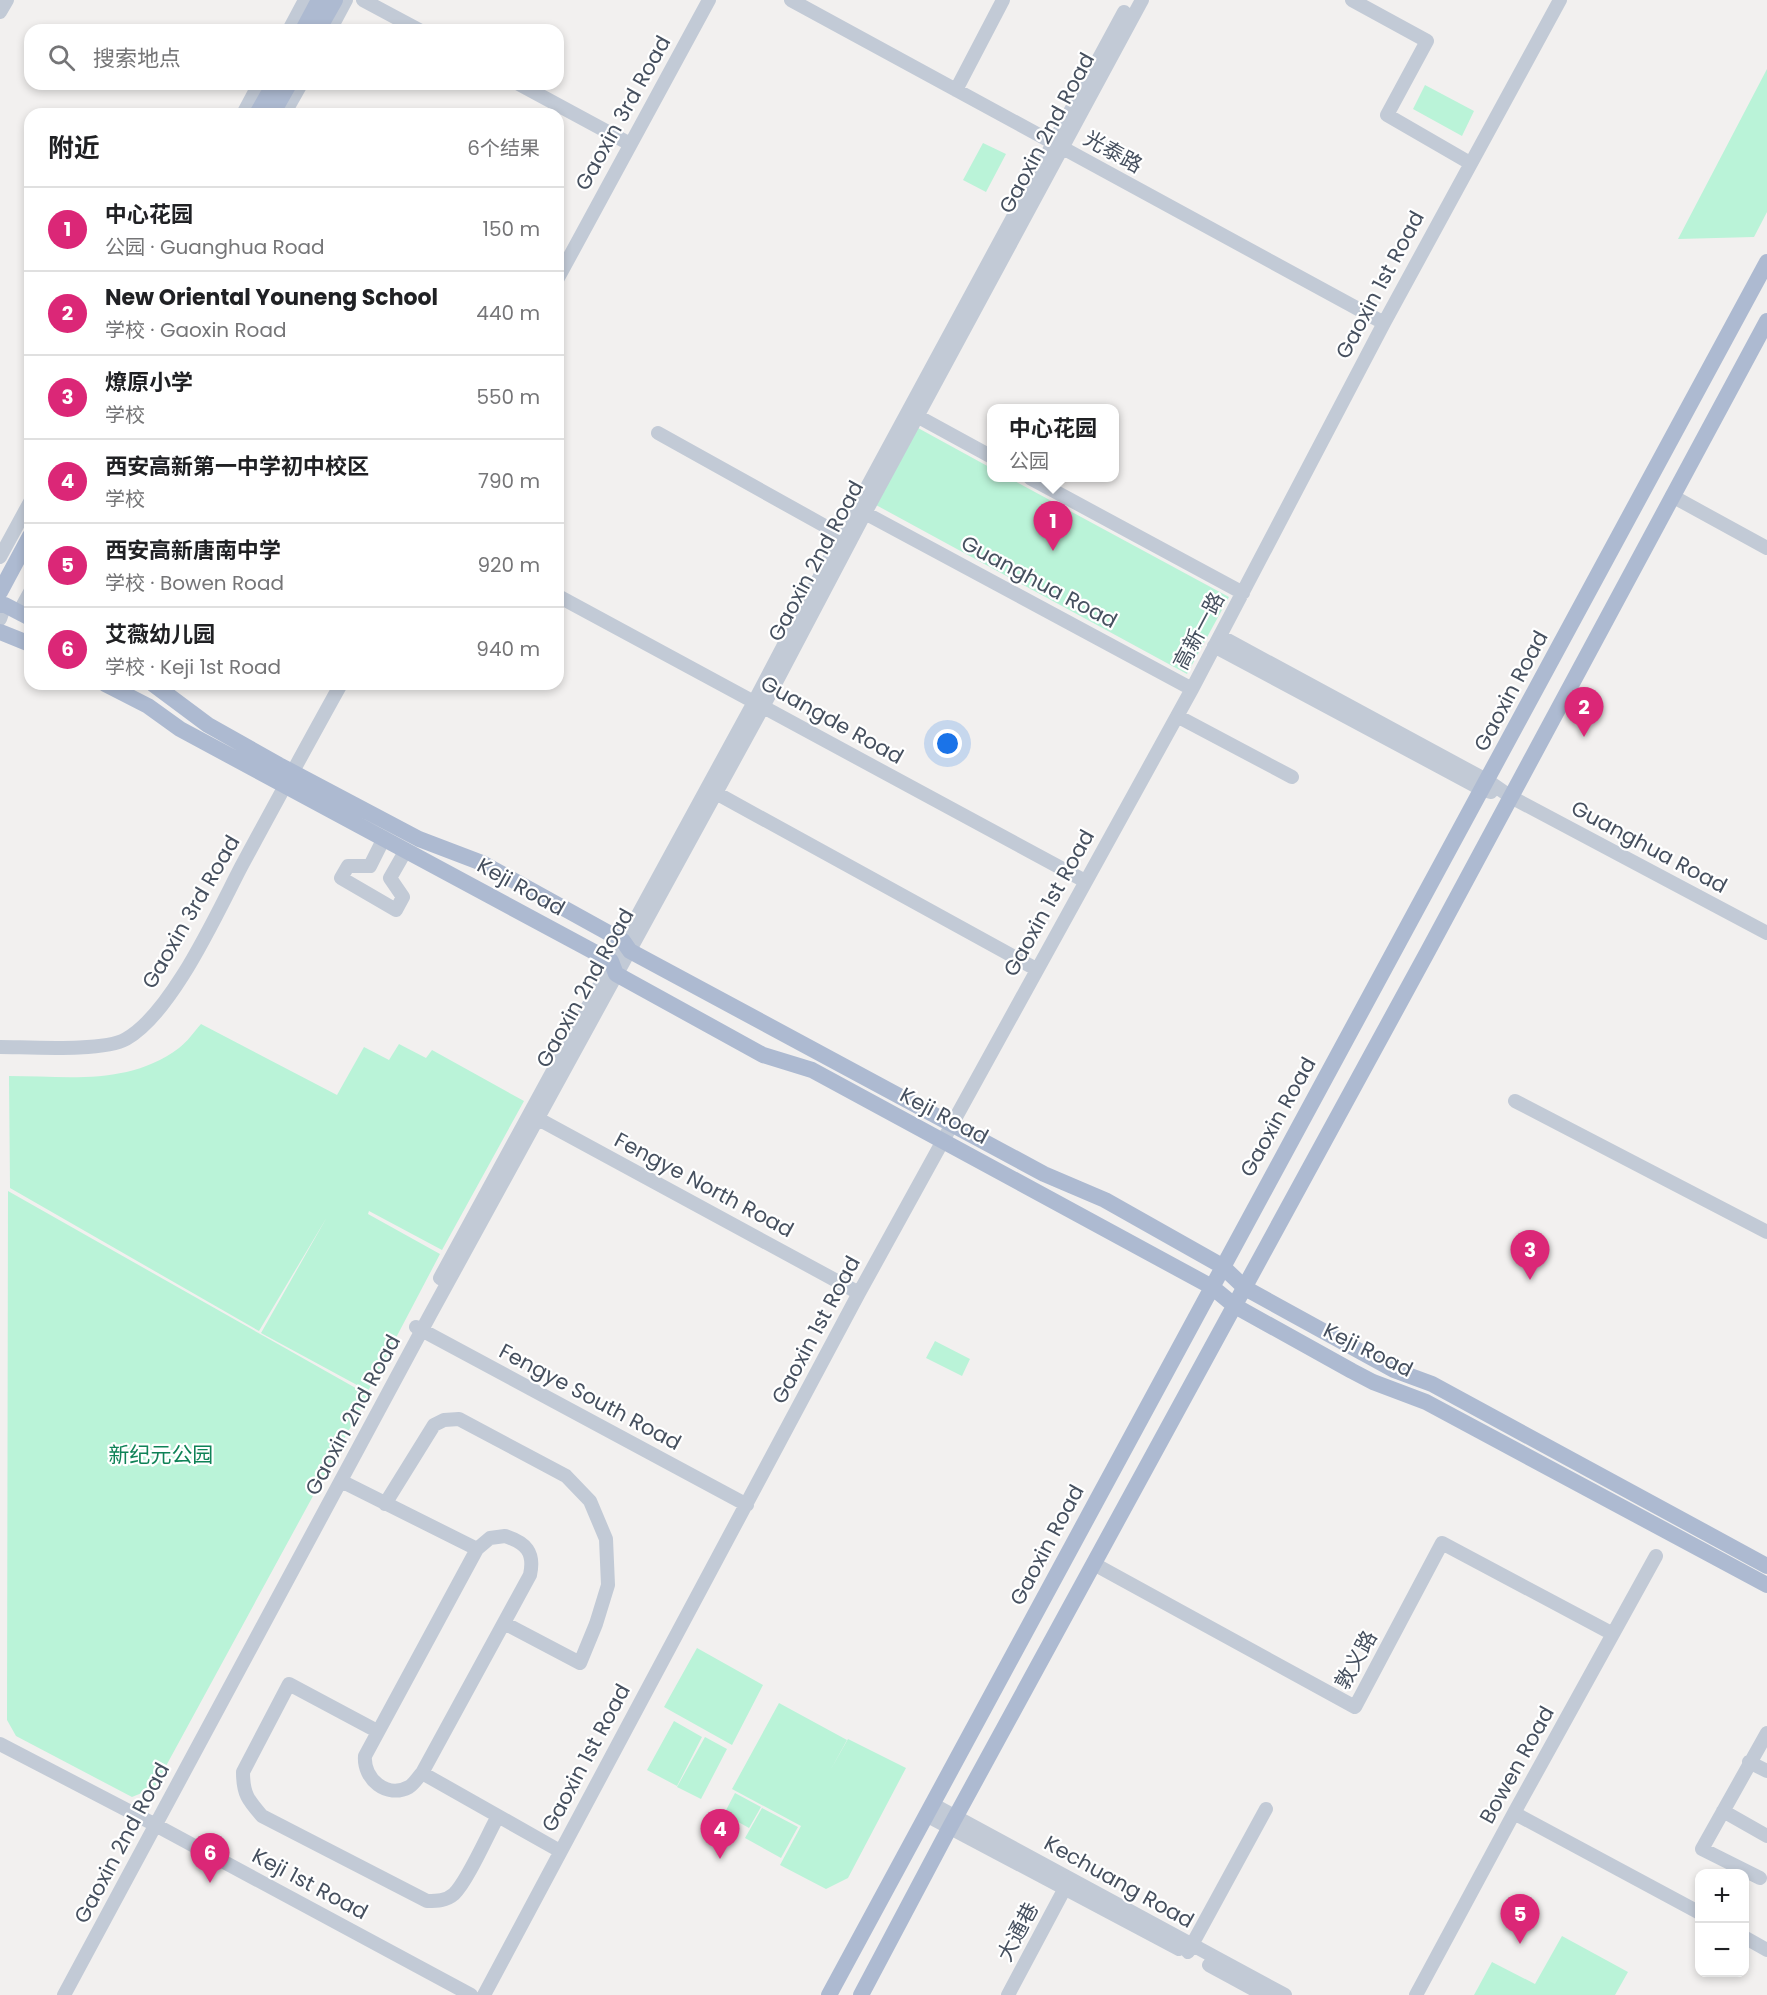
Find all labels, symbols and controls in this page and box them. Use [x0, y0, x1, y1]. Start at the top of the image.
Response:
search box [24, 24, 564, 90]
street label: Gaoxin 3rd Road [568, 30, 677, 195]
icon: search [45, 41, 78, 74]
text: 搜索地点 [93, 43, 181, 74]
street label: Gaoxin 2nd Road [992, 47, 1101, 218]
street label: 光泰路 [1079, 124, 1148, 180]
text: 附近 [48, 130, 100, 166]
text: 6个结果 [467, 134, 540, 162]
text: 中心花园 [105, 199, 193, 230]
street label: Gaoxin 1st Road [1328, 206, 1431, 364]
text: 1 [64, 215, 71, 243]
text: 150 m [483, 215, 540, 243]
text: 公园 · Guanghua Road [105, 233, 325, 261]
text: New Oriental Youneng School [105, 282, 438, 313]
text: 2 [62, 299, 73, 327]
text: 440 m [476, 299, 540, 327]
text: 学校 · Gaoxin Road [105, 316, 286, 344]
text: 燎原小学 [105, 367, 193, 398]
text: 3 [61, 383, 74, 411]
text: 550 m [476, 383, 540, 411]
text: 学校 [105, 401, 145, 429]
popup [987, 404, 1119, 482]
text: 中心花园 [1009, 413, 1097, 444]
text: 公园 [1009, 447, 1049, 475]
text: 西安高新第一中学初中校区 [105, 451, 369, 482]
text: 4 [61, 467, 74, 495]
text: 790 m [478, 467, 540, 495]
street label: Gaoxin 2nd Road [761, 475, 870, 646]
text: 学校 [105, 485, 145, 513]
pin: 1 [1034, 502, 1072, 551]
street label: Guanghua Road [956, 528, 1122, 635]
text: 西安高新唐南中学 [105, 535, 281, 566]
text: 5 [61, 551, 74, 579]
text: 920 m [477, 551, 540, 579]
text: 学校 · Bowen Road [105, 569, 284, 597]
street label: 高新一路 [1166, 587, 1231, 675]
text: 艾薇幼儿园 [105, 619, 215, 650]
street label: Gaoxin Road [1467, 625, 1555, 756]
text: 6 [61, 635, 74, 663]
text: 940 m [476, 635, 540, 663]
text: 学校 · Keji 1st Road [105, 653, 281, 681]
street label: Guangde Road [756, 668, 909, 771]
pin: 2 [1564, 688, 1604, 737]
your location [933, 729, 962, 758]
street label: Guanghua Road [1566, 793, 1732, 900]
street label: Gaoxin 1st Road [996, 824, 1101, 981]
street label: Gaoxin 3rd Road [135, 830, 246, 994]
street label: Keji Road [472, 851, 570, 923]
street label: Gaoxin 2nd Road [529, 903, 640, 1073]
street label: Gaoxin Road [1233, 1052, 1322, 1182]
street label: Keji Road [895, 1080, 994, 1151]
street label: Fengye North Road [610, 1125, 799, 1244]
pin: 3 [1510, 1230, 1550, 1280]
street label: Gaoxin 1st Road [764, 1251, 867, 1409]
street label: Keji Road [1319, 1315, 1418, 1384]
street label: Gaoxin 2nd Road [298, 1329, 407, 1500]
street label: Fengye South Road [494, 1336, 686, 1457]
park label: 新纪元公园 [109, 1440, 214, 1469]
street label: Gaoxin Road [1003, 1479, 1091, 1610]
street label: 敦义路 [1328, 1625, 1384, 1694]
street label: Gaoxin 1st Road [534, 1679, 637, 1837]
street label: Bowen Road [1472, 1701, 1561, 1829]
street label: Gaoxin 2nd Road [67, 1757, 176, 1928]
pin: 4 [700, 1810, 740, 1859]
street label: Kechuang Road [1039, 1828, 1199, 1935]
pin: 6 [190, 1834, 230, 1883]
street label: Keji 1st Road [247, 1841, 373, 1926]
map controls [1695, 1869, 1749, 1977]
button: + [1695, 1869, 1749, 1923]
pin: 5 [1500, 1894, 1540, 1944]
street label: 大通巷 [990, 1897, 1045, 1966]
button: − [1695, 1923, 1749, 1977]

